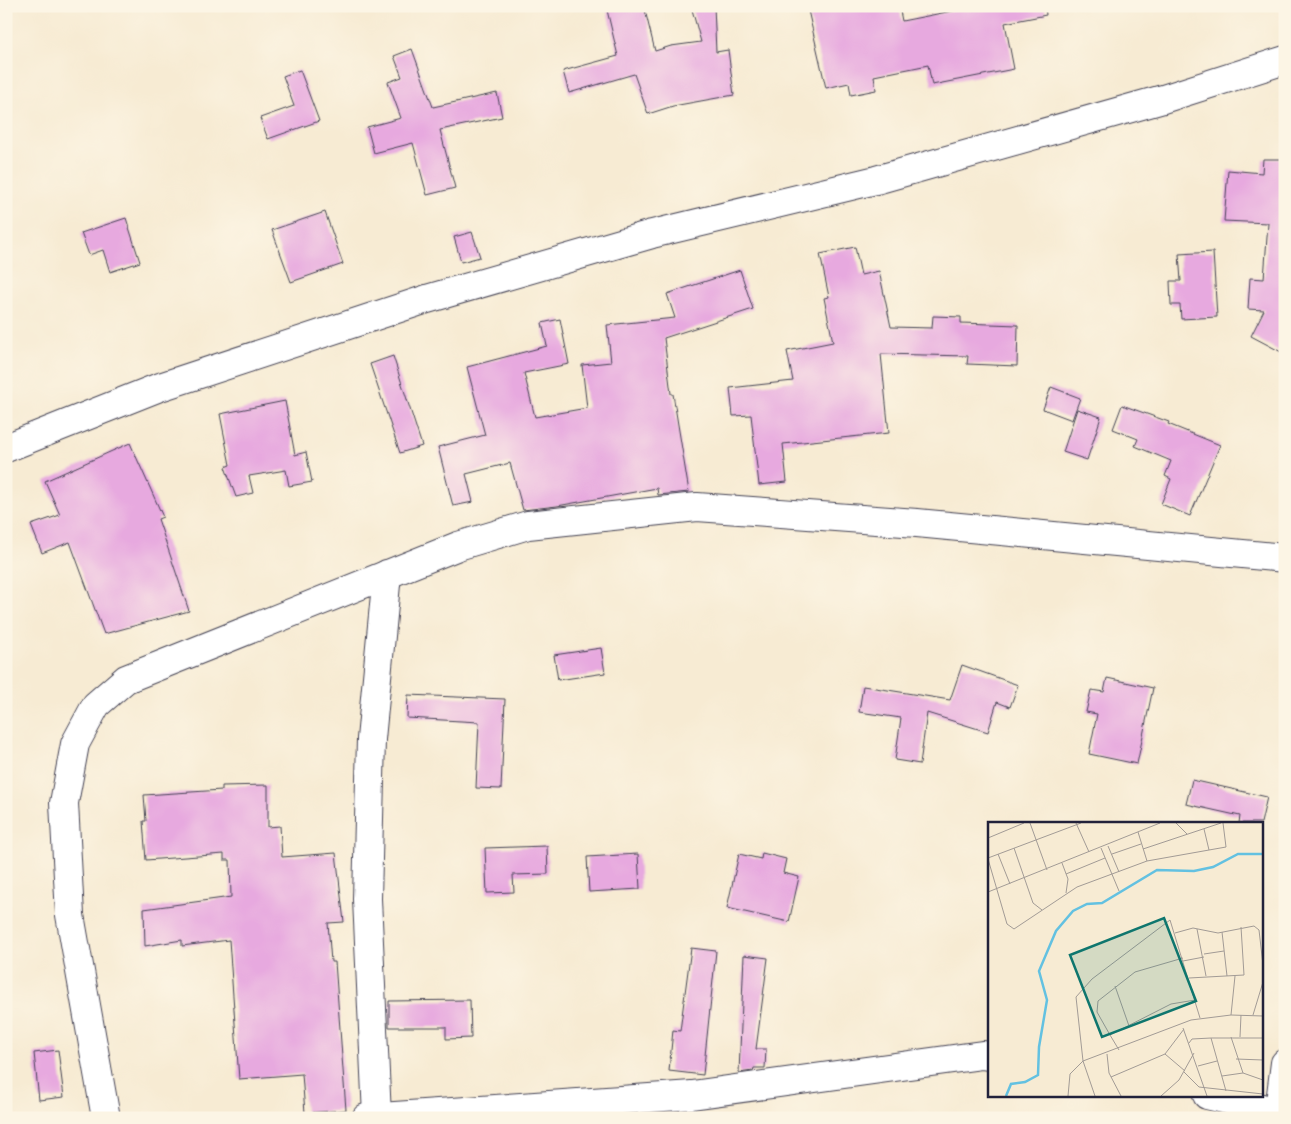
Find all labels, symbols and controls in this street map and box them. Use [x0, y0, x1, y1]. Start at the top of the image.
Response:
inset map [988, 822, 1264, 1096]

